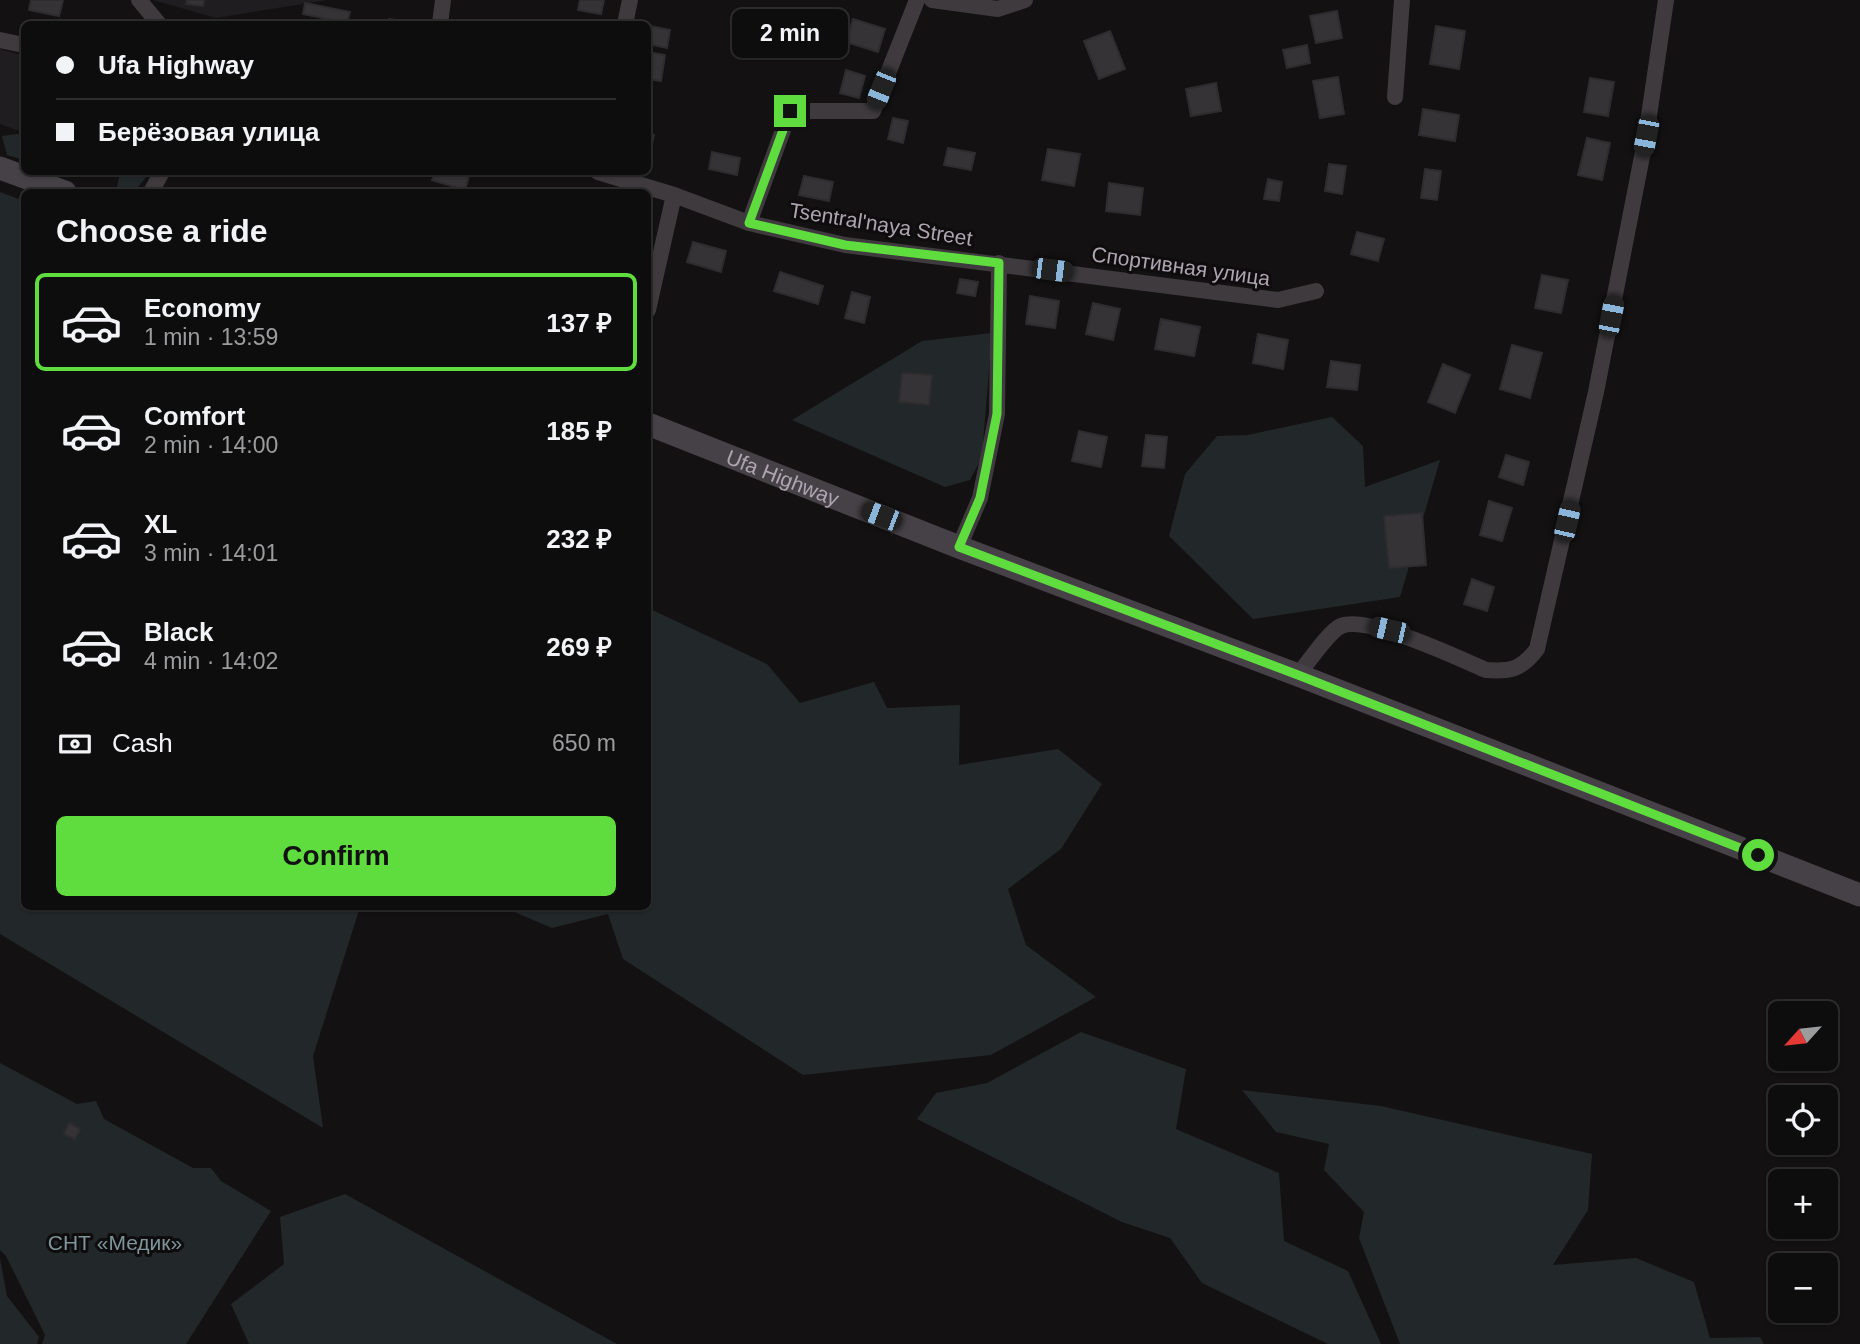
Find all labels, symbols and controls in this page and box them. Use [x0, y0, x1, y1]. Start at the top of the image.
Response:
callout: 2 min [732, 10, 848, 58]
text: 2 min [760, 20, 820, 46]
text: Ufa Highway [98, 50, 254, 80]
car [864, 66, 899, 112]
route end [774, 95, 806, 127]
car [1632, 113, 1661, 159]
text: Берёзовая улица [98, 117, 320, 147]
street label: Tsentral'naya Street [788, 198, 974, 250]
text: Choose a ride [56, 213, 268, 249]
street label: Спортивная улица [1090, 242, 1272, 290]
car [1030, 257, 1075, 283]
icon: car [60, 291, 123, 354]
text: Economy [144, 293, 261, 323]
car [1597, 293, 1626, 339]
text: 137 ₽ [546, 308, 612, 338]
text: 1 min · 13:59 [144, 324, 278, 350]
icon: car [60, 399, 123, 462]
text: Comfort [144, 401, 245, 431]
text: 185 ₽ [546, 416, 612, 446]
text: 2 min · 14:00 [144, 432, 278, 458]
street label: Ufa Highway [723, 445, 843, 510]
car [1553, 498, 1582, 544]
car [858, 499, 905, 533]
icon: car [60, 507, 123, 570]
text: XL [144, 509, 177, 539]
text: 232 ₽ [546, 524, 612, 554]
text: 3 min · 14:01 [144, 540, 278, 566]
icon: car [60, 615, 123, 678]
car [1367, 615, 1412, 645]
text: Black [144, 617, 213, 647]
text: 269 ₽ [546, 632, 612, 662]
text: 4 min · 14:02 [144, 648, 278, 674]
icon: cash [56, 725, 94, 763]
text: Cash [112, 728, 173, 758]
text: 650 m [552, 730, 616, 756]
button: Confirm [56, 816, 616, 896]
route start [1742, 839, 1774, 871]
north arrow [1768, 1001, 1838, 1071]
map controls [1768, 1001, 1838, 1323]
button: locate [1768, 1085, 1838, 1155]
button: + [1768, 1169, 1838, 1239]
park label: СНТ «Медик» [48, 1231, 182, 1254]
button: − [1768, 1253, 1838, 1323]

